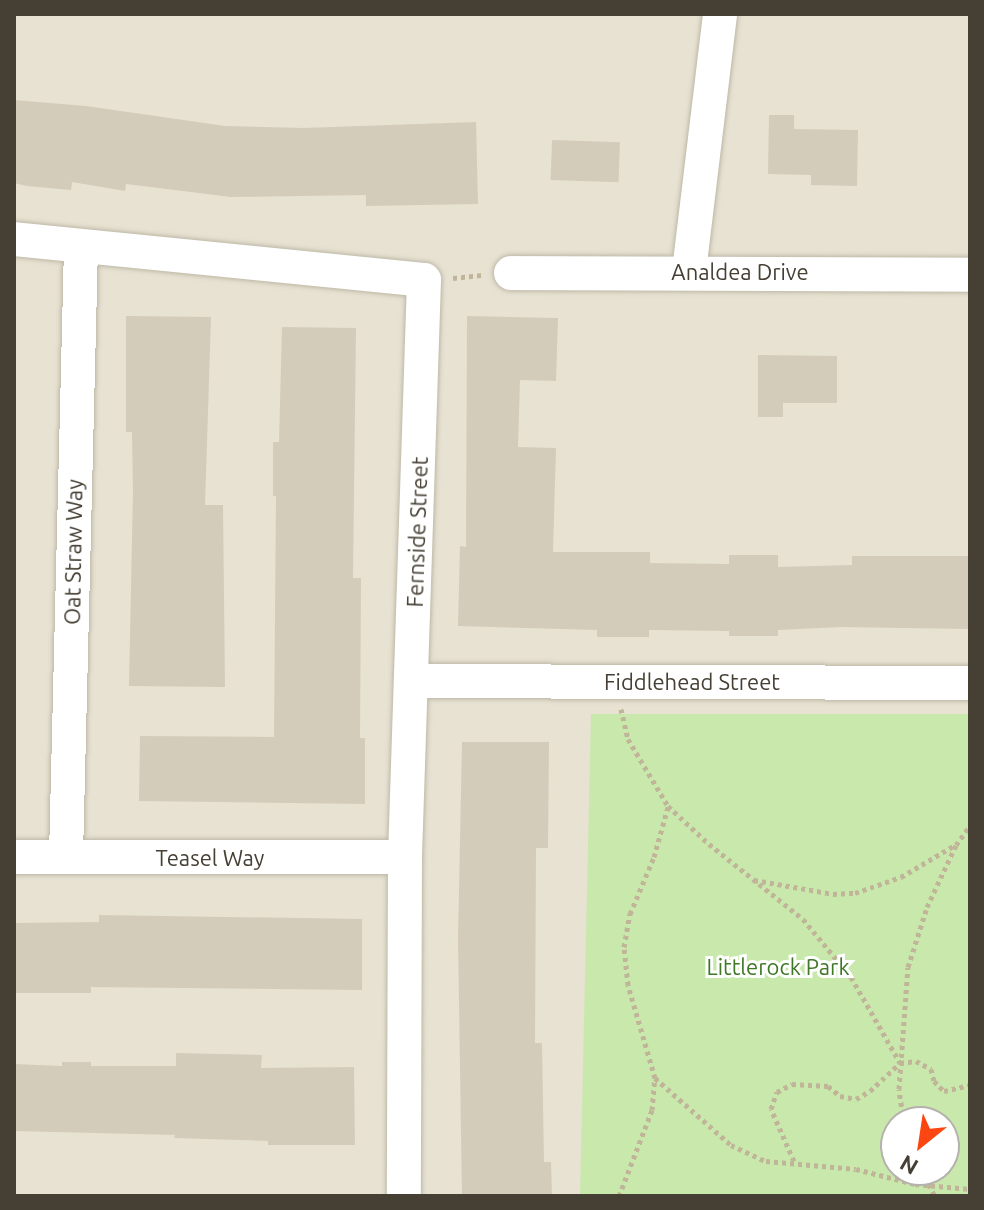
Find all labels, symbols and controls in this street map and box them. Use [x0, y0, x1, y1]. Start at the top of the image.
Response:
street label: Analdea Drive [671, 259, 809, 285]
street label: Fernside Street [401, 456, 433, 608]
street label: Oat Straw Way [59, 479, 87, 625]
street label: Fiddlehead Street [604, 669, 780, 695]
street label: Teasel Way [156, 845, 264, 871]
park label: Littlerock Park [706, 954, 850, 980]
north arrow [880, 1106, 960, 1186]
text: N [895, 1151, 922, 1180]

